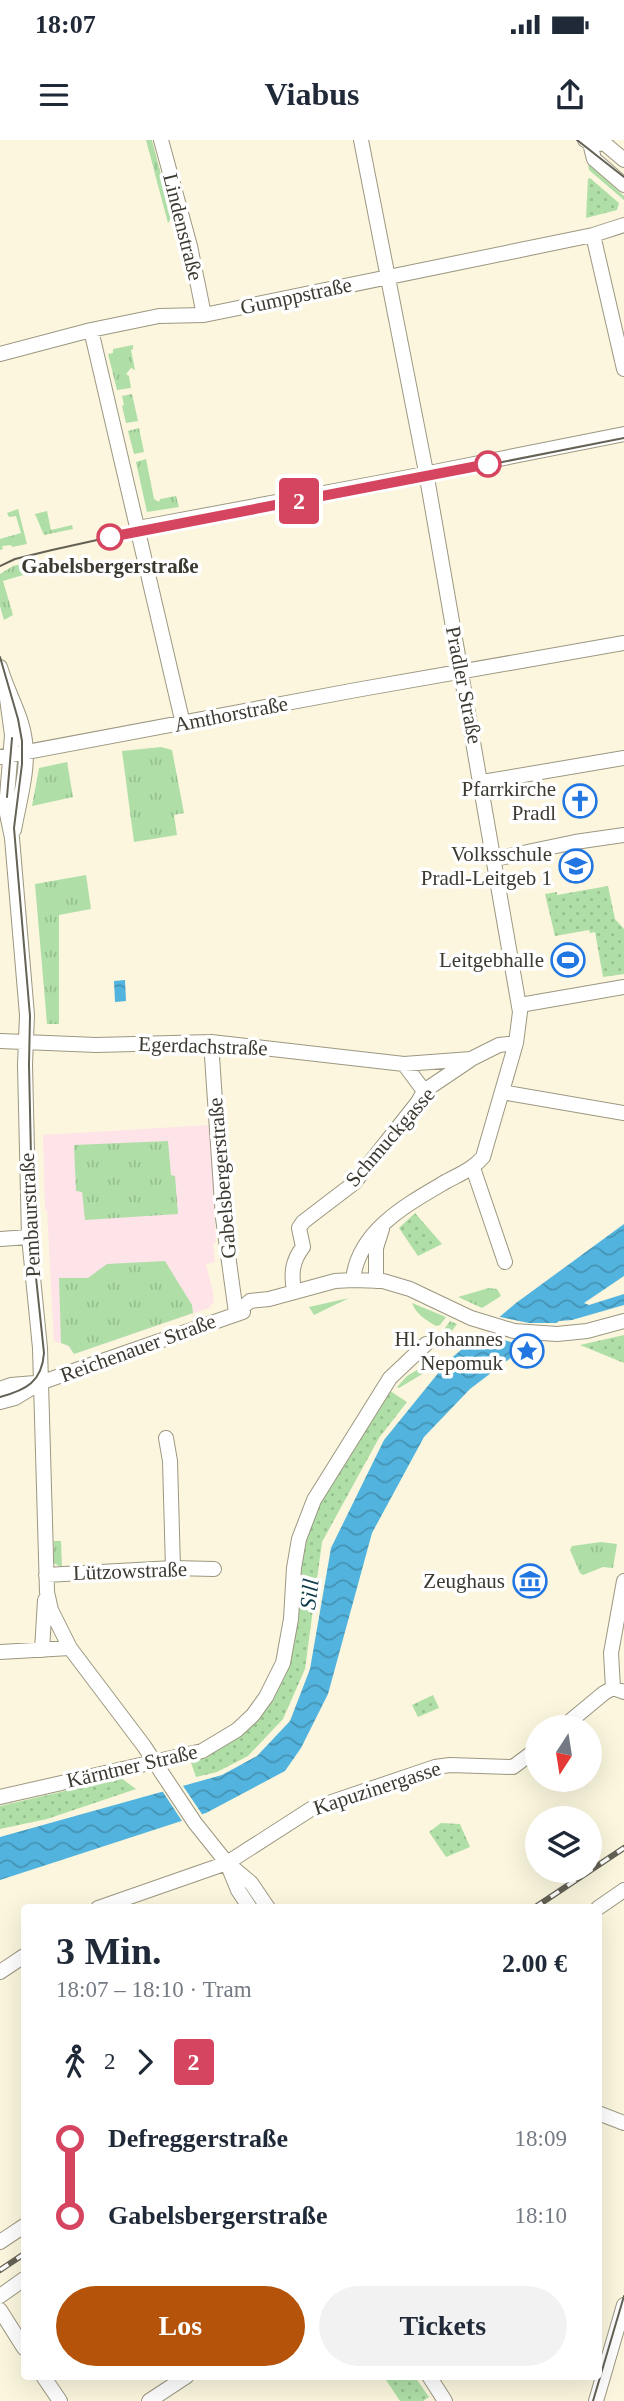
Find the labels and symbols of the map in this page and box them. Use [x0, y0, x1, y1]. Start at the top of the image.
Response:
street label: Lindenstraße [158, 171, 208, 283]
street label: Gumppstraße [238, 272, 354, 320]
unlabelled marker [475, 451, 501, 477]
line badge: 2 [276, 478, 322, 524]
marker: Gabelsbergerstraße [97, 524, 123, 550]
place label: Gabelsbergerstraße [21, 554, 199, 578]
street label: Pradler Straße [441, 624, 487, 746]
street label: Amthorstraße [172, 691, 290, 737]
place label: Pfarrkirche Pradl [462, 777, 556, 825]
church icon: Pfarrkirche Pradl [561, 782, 599, 820]
place label: Volksschule Pradl-Leitgeb 1 [421, 842, 552, 890]
school or university icon: Volksschule Pradl-Leitgeb 1 [557, 847, 595, 885]
sports icon: Leitgebhalle [549, 941, 587, 979]
place label: Leitgebhalle [439, 948, 544, 972]
street label: Egerdachstraße [138, 1032, 268, 1060]
street label: Schmuckgasse [340, 1082, 440, 1192]
street label: Gabelsbergerstraße [203, 1096, 241, 1260]
street label: Pembaurstraße [15, 1152, 45, 1278]
street label: Reichenauer Straße [57, 1309, 219, 1387]
place label: Hl. Johannes Nepomuk [395, 1327, 503, 1375]
place icon: Hl. Johannes Nepomuk [508, 1332, 546, 1370]
street label: Lützowstraße [72, 1557, 188, 1585]
museum icon: Zeughaus [511, 1562, 549, 1600]
place label: Zeughaus [423, 1569, 505, 1593]
water label: Sill [295, 1577, 324, 1611]
north arrow [525, 1715, 602, 1792]
street label: Kärntner Straße [64, 1739, 200, 1793]
street label: Kapuzinergasse [310, 1756, 444, 1820]

